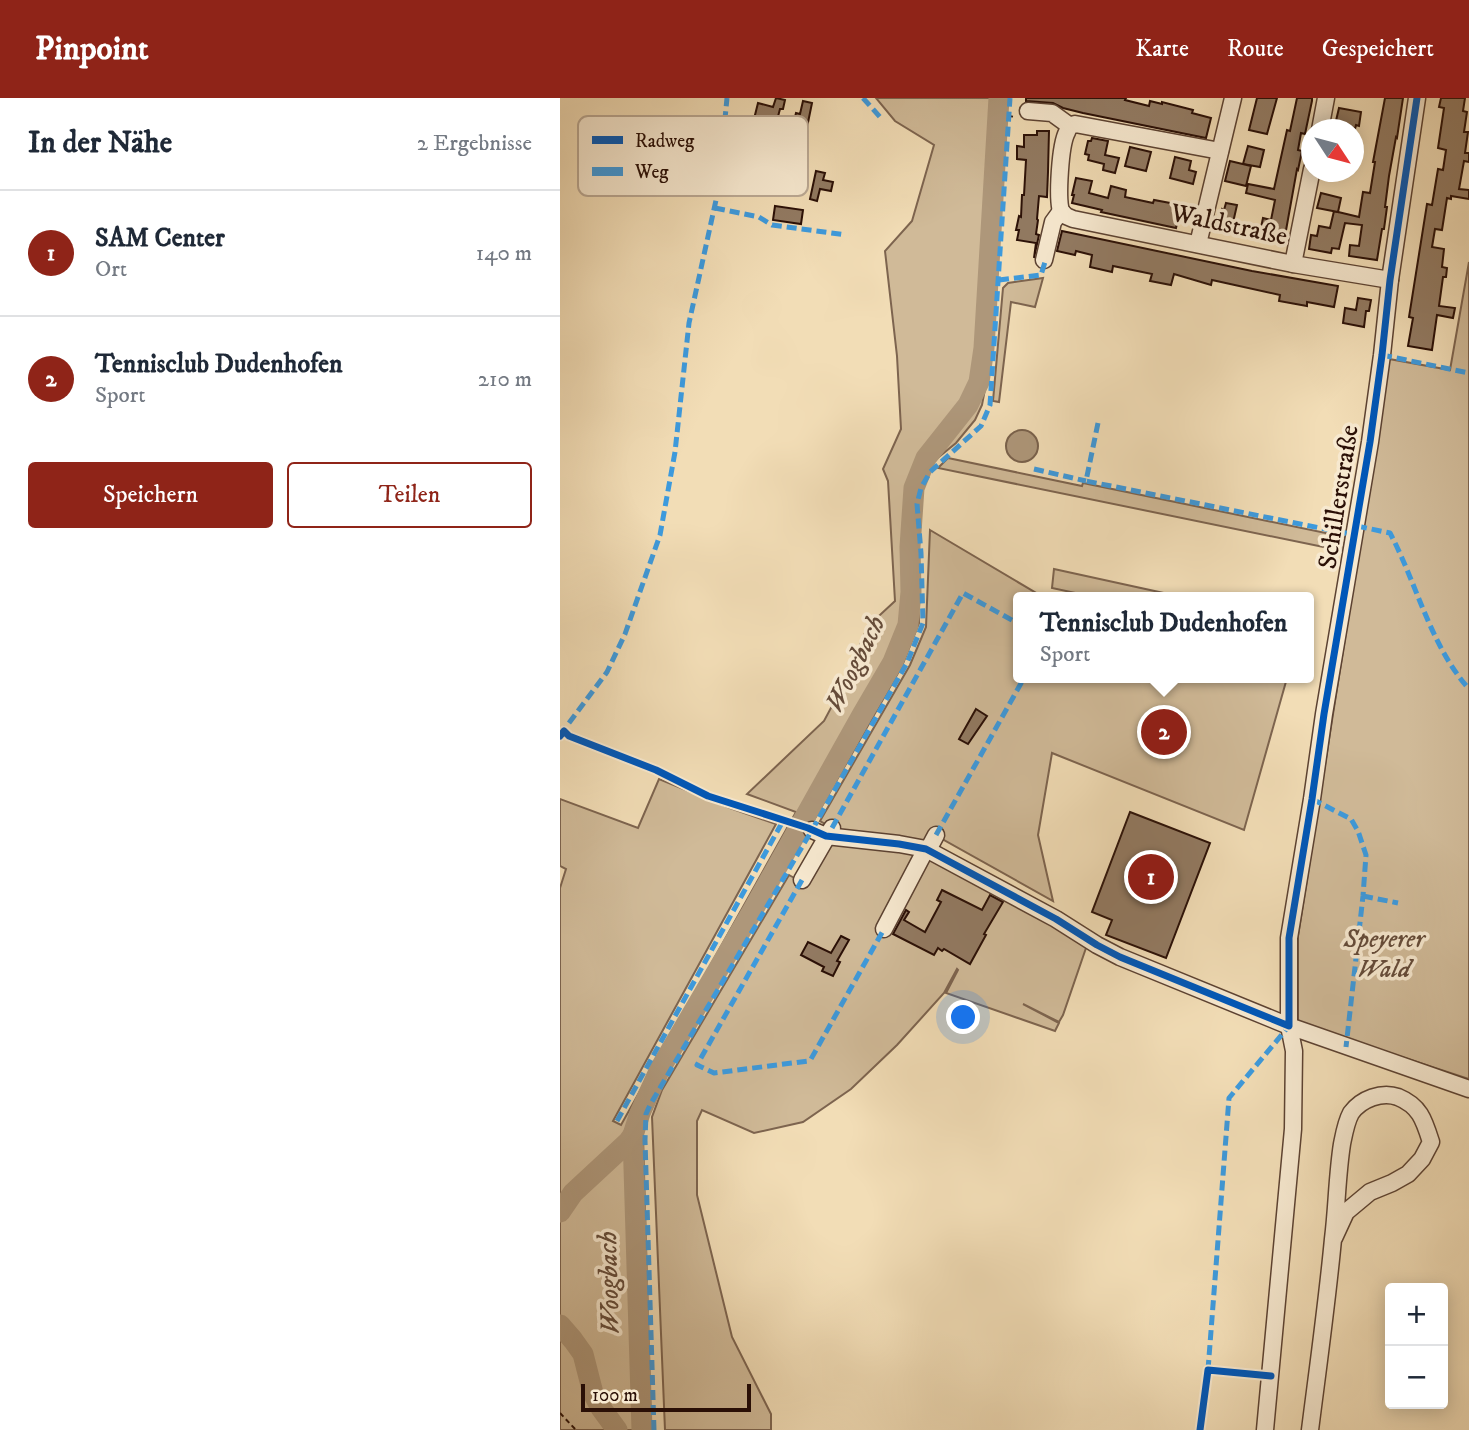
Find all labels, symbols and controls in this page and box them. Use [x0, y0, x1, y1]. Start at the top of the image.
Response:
text: Pinpoint [35, 29, 149, 70]
text: Karte [1135, 34, 1189, 64]
text: Route [1227, 34, 1284, 64]
text: Gespeichert [1322, 34, 1434, 64]
legend [578, 116, 808, 196]
north arrow [1301, 119, 1364, 182]
text: In der Nähe [28, 125, 172, 162]
text: 2 Ergebnisse [417, 129, 532, 158]
text: Radweg [635, 130, 695, 153]
text: Weg [634, 161, 669, 184]
street label: Waldstraße [1167, 196, 1290, 253]
text: SAM Center [95, 222, 225, 255]
text: 1 [47, 239, 55, 268]
text: 140 m [476, 239, 532, 268]
text: Ort [95, 255, 127, 284]
text: Tennisclub Dudenhofen [95, 348, 343, 381]
text: 2 [45, 365, 57, 394]
text: 210 m [478, 365, 532, 394]
text: Sport [95, 381, 146, 410]
street label: Schillerstraße [1311, 423, 1367, 571]
button: Speichern [28, 462, 273, 528]
button: Teilen [287, 462, 532, 528]
popup [1013, 592, 1314, 683]
text: Tennisclub Dudenhofen [1040, 607, 1287, 640]
water label: Woogbach [817, 610, 893, 718]
text: Sport [1040, 640, 1090, 669]
pin: 2 [1141, 706, 1187, 758]
pin: 1 [1128, 851, 1174, 903]
park label: Speyerer Wald [1343, 923, 1426, 986]
your location [946, 1000, 980, 1034]
water label: Woogbach [590, 1231, 628, 1335]
map controls [1385, 1283, 1448, 1409]
button: + [1385, 1283, 1448, 1346]
button: − [1385, 1346, 1448, 1409]
scale bar [581, 1381, 751, 1413]
text: 100 m [592, 1384, 638, 1407]

